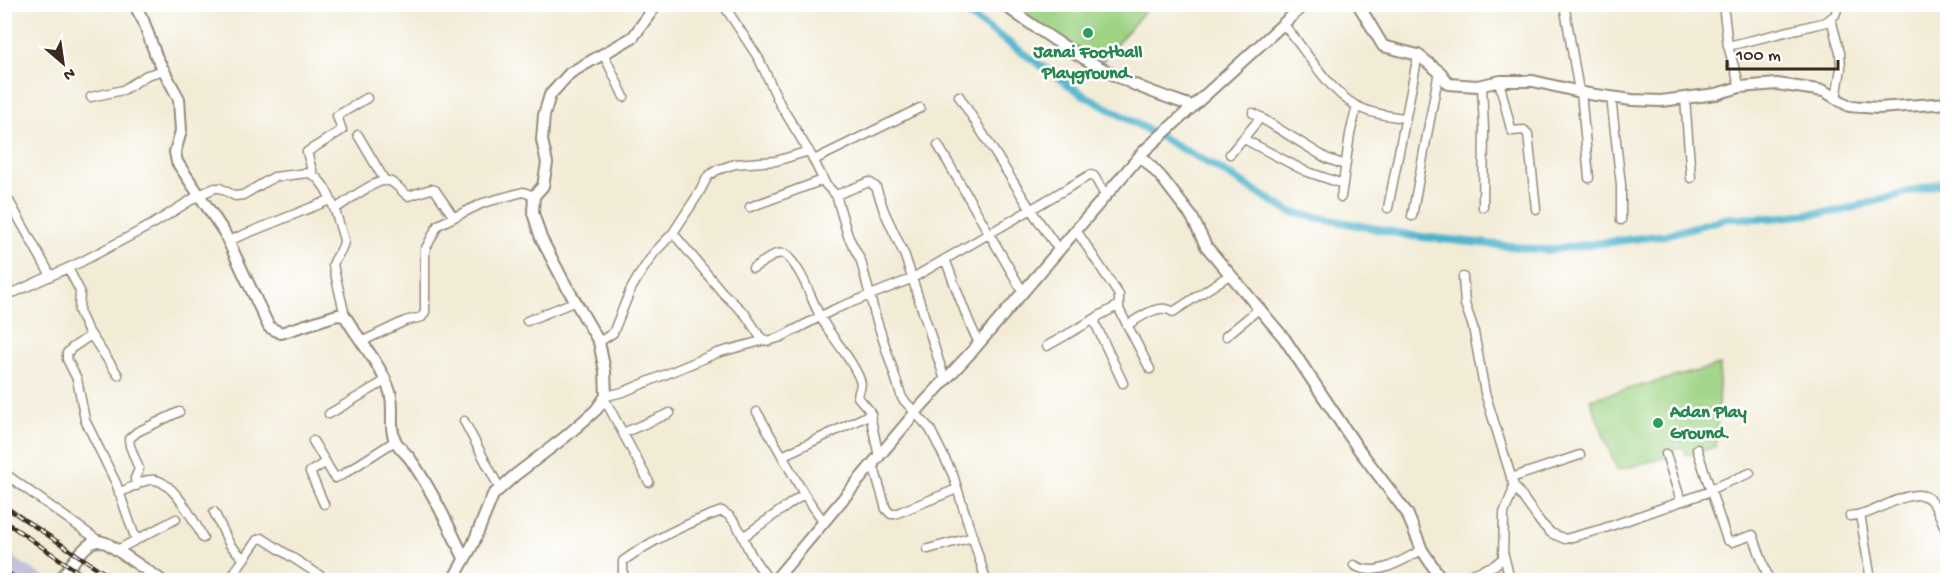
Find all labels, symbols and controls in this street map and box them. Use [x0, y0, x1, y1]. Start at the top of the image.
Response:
marker: Janai Football Playground. [1081, 26, 1095, 40]
north arrow [33, 33, 93, 93]
scale bar [1727, 33, 1838, 71]
place label: Janai Football Playground. [1033, 43, 1142, 85]
text: 100 m [1735, 46, 1781, 67]
text: N [59, 62, 78, 84]
place label: Adan Play Ground. [1669, 403, 1747, 445]
marker: Adan Play Ground. [1651, 416, 1665, 430]

